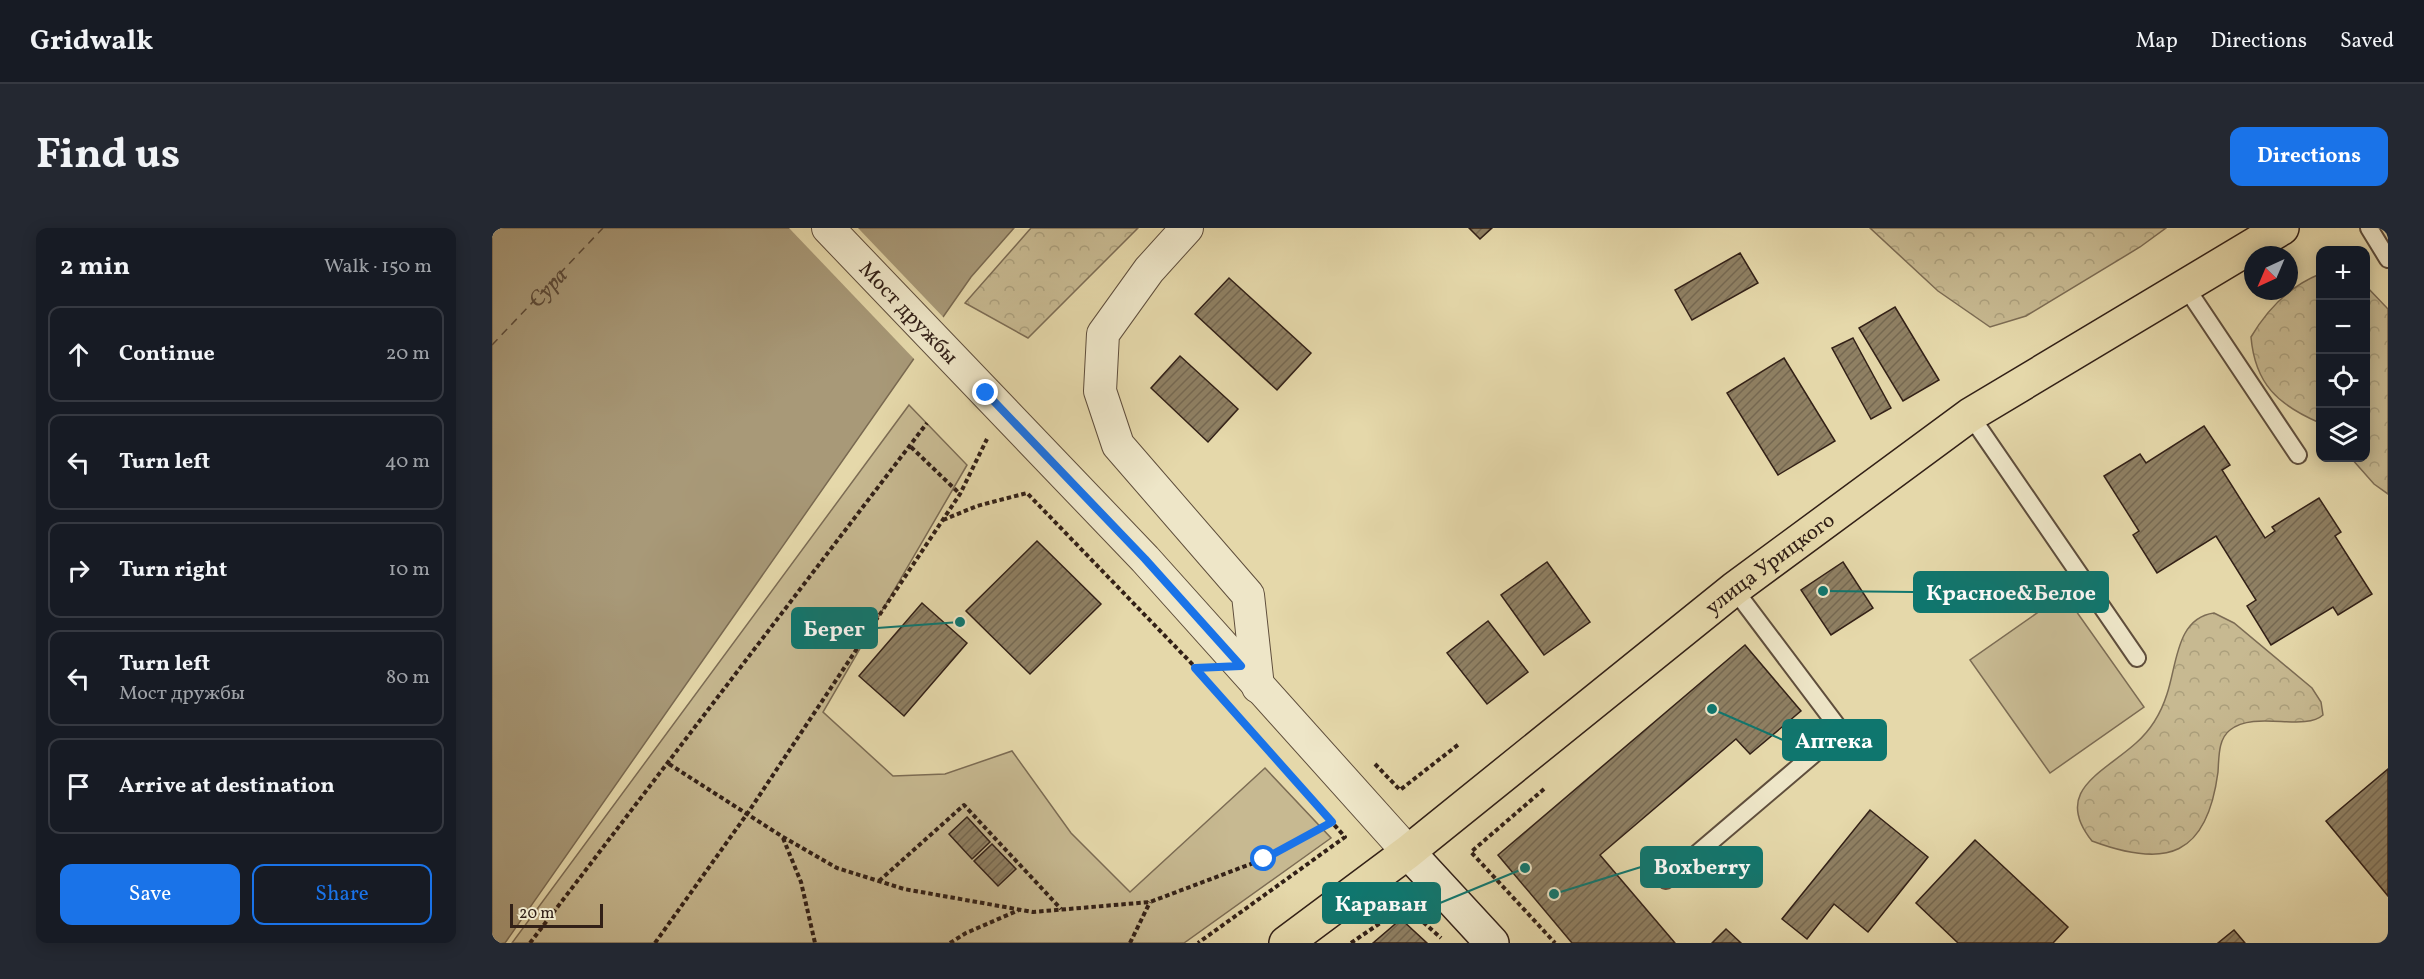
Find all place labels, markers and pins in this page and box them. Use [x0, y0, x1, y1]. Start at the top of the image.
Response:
callout: Красное&Белое [1914, 572, 2108, 612]
callout: Берег [792, 608, 877, 648]
callout: Аптека [1783, 720, 1886, 760]
callout: Boxberry [1641, 847, 1762, 887]
callout: Караван [1323, 883, 1440, 923]

